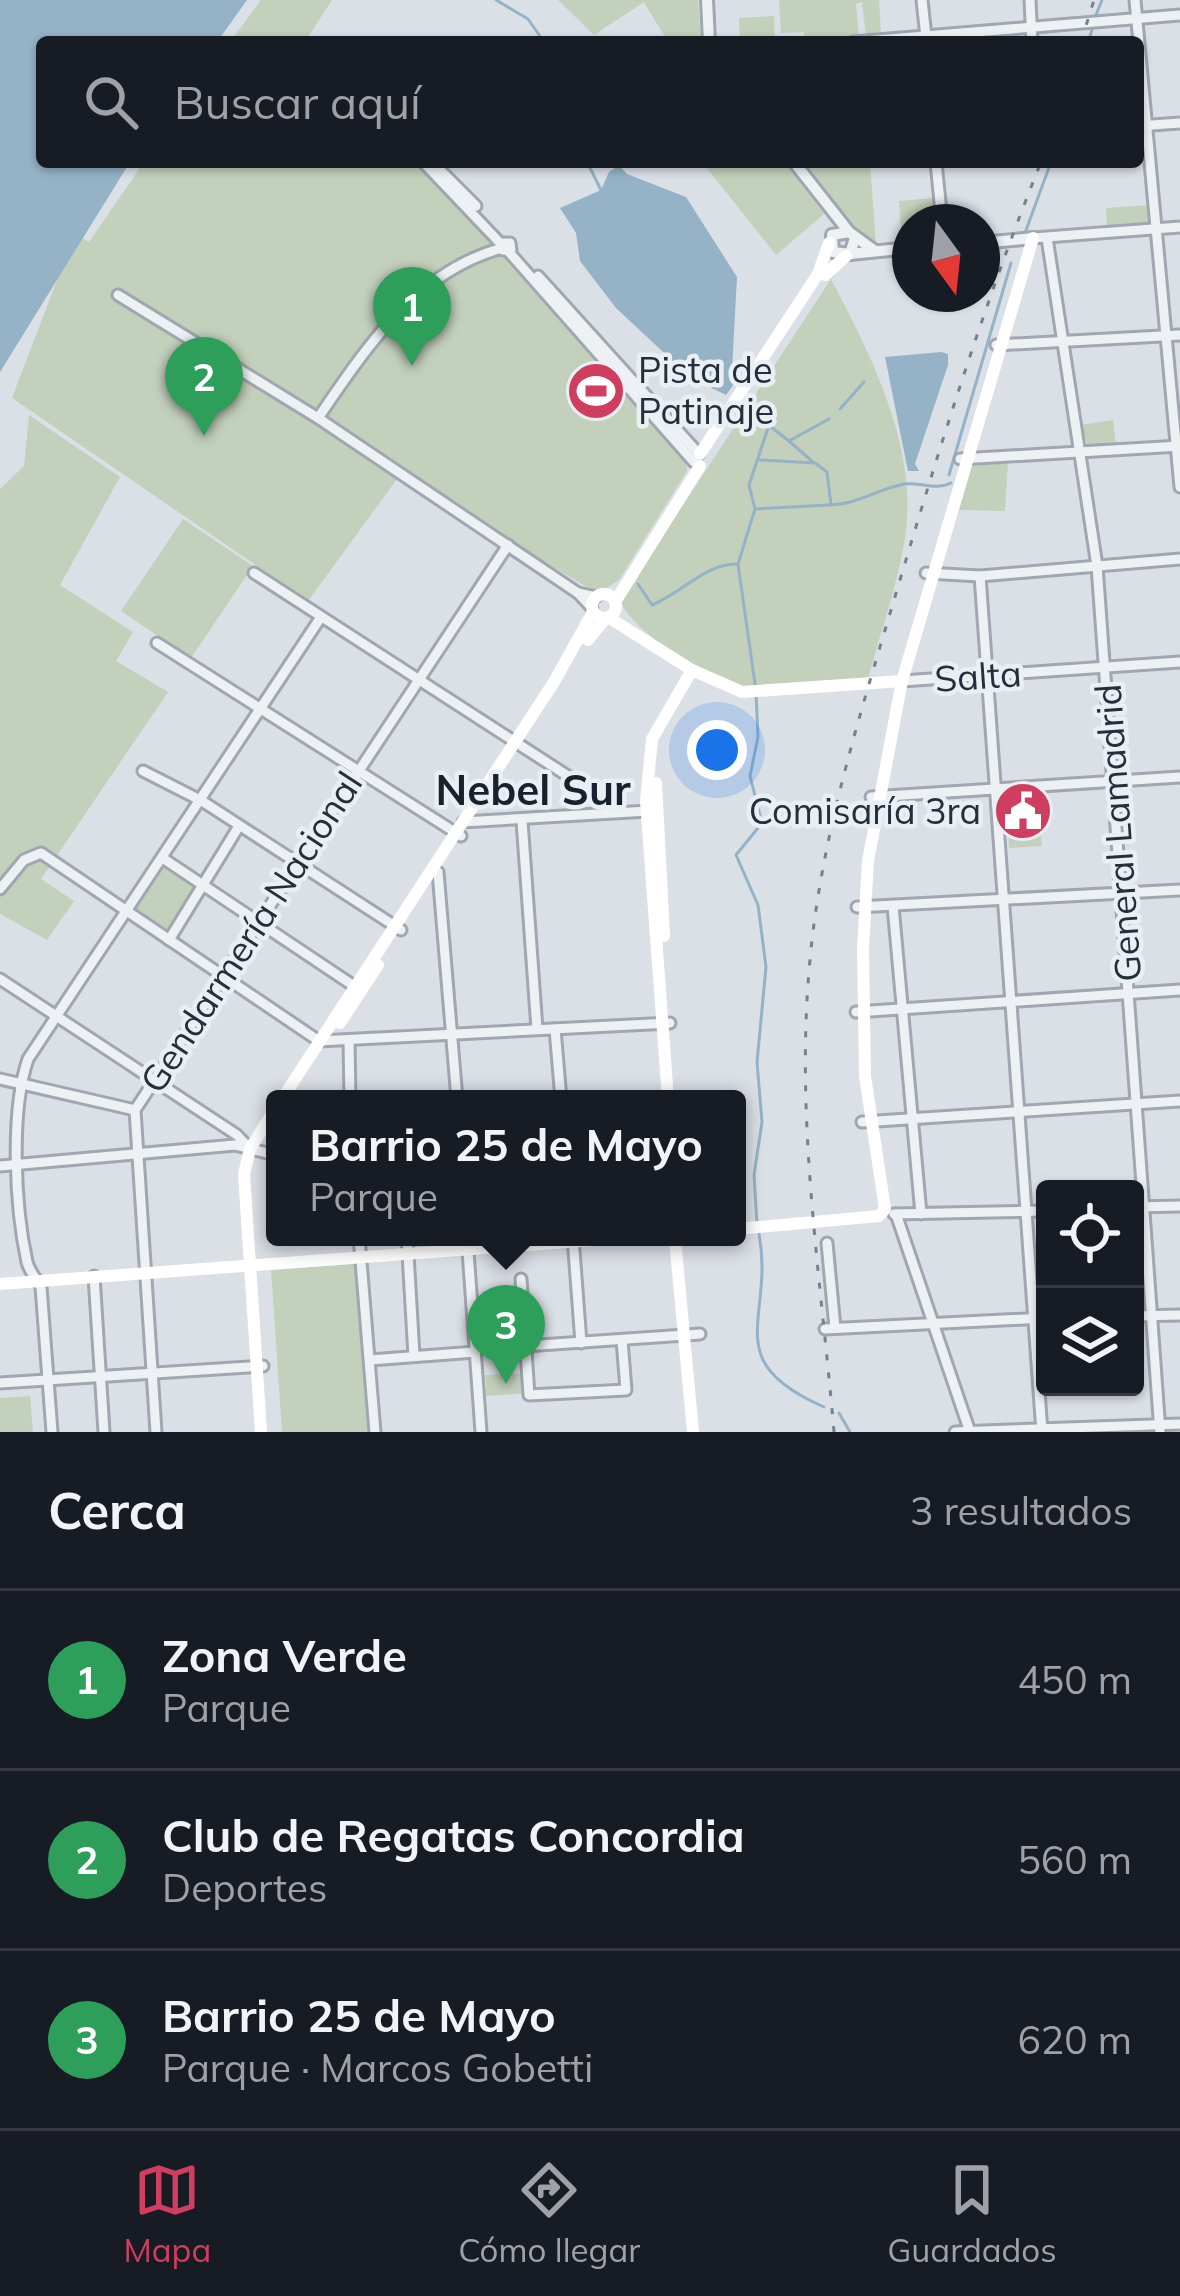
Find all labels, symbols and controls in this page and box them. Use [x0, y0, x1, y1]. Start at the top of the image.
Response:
search box [36, 36, 1144, 168]
icon: search [78, 69, 144, 135]
text: Buscar aquí [174, 74, 421, 130]
north arrow [892, 204, 1000, 312]
pin: 1 [373, 267, 451, 366]
pin: 2 [165, 337, 243, 436]
place label: Pista de Patinaje [638, 347, 774, 433]
sports icon: Pista de Patinaje [565, 360, 627, 422]
street label: Salta [933, 650, 1023, 701]
street label: General Lamadrid [1085, 683, 1150, 983]
your location [687, 720, 747, 780]
street label: Gendarmería Nacional [130, 763, 371, 1101]
district label: Nebel Sur [436, 763, 631, 816]
public building icon: Comisaría 3ra [992, 780, 1054, 842]
place label: Comisaría 3ra [749, 788, 981, 833]
popup [266, 1090, 746, 1246]
text: Barrio 25 de Mayo [309, 1116, 703, 1172]
text: Parque [309, 1172, 438, 1221]
map controls [1036, 1180, 1144, 1396]
button: locate [1036, 1180, 1144, 1288]
pin: 3 [467, 1285, 545, 1384]
button: layers [1036, 1288, 1144, 1396]
text: Cerca [48, 1478, 186, 1542]
text: 3 resultados [910, 1486, 1132, 1535]
text: Zona Verde [162, 1627, 407, 1683]
text: 1 [75, 1655, 99, 1704]
text: 450 m [1017, 1655, 1132, 1704]
text: Parque [162, 1683, 291, 1732]
text: Club de Regatas Concordia [162, 1807, 745, 1863]
text: 2 [75, 1835, 99, 1884]
text: 560 m [1017, 1835, 1132, 1884]
text: Deportes [162, 1863, 327, 1912]
text: Barrio 25 de Mayo [162, 1987, 556, 2043]
text: 3 [75, 2015, 99, 2064]
text: 620 m [1017, 2015, 1132, 2064]
text: Parque · Marcos Gobetti [162, 2043, 593, 2092]
tab: Mapa [123, 2157, 211, 2270]
tab: Cómo llegar [458, 2157, 640, 2270]
tab: Guardados [887, 2157, 1057, 2270]

